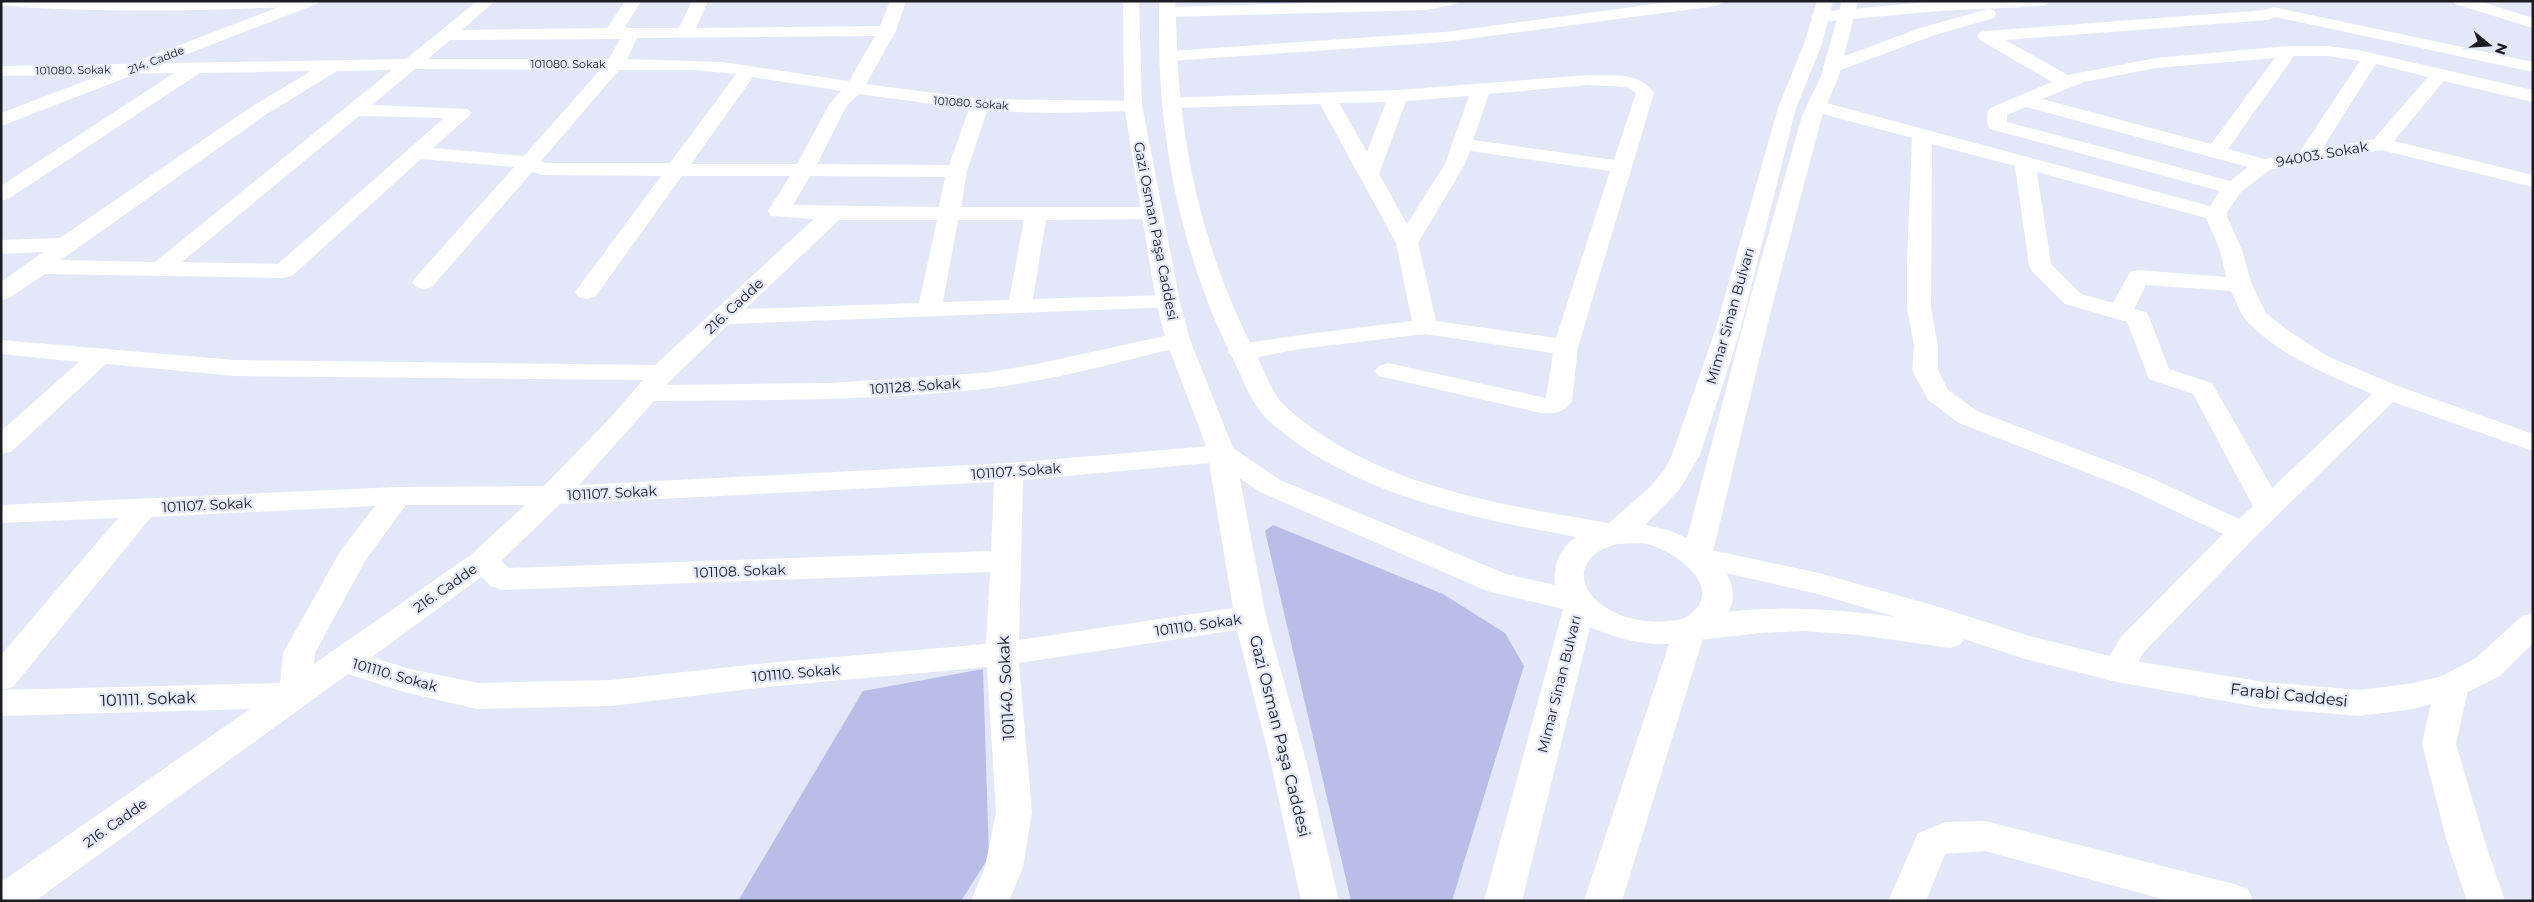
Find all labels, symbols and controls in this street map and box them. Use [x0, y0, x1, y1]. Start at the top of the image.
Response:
north arrow [2464, 20, 2514, 70]
text: N [2491, 41, 2512, 57]
street label: 214. Cadde [126, 43, 186, 77]
street label: 101080. Sokak [530, 57, 606, 71]
street label: 101080. Sokak [35, 62, 111, 78]
street label: 101080. Sokak [933, 93, 1009, 113]
street label: 94003. Sokak [2275, 137, 2370, 171]
street label: Gazi Osman Paşa Caddesi [1130, 140, 1182, 322]
street label: Mimar Sinan Bulvarı [1702, 246, 1758, 386]
street label: 216. Cadde [701, 274, 767, 338]
street label: 101128. Sokak [869, 374, 961, 398]
street label: 101107. Sokak [970, 459, 1062, 483]
street label: 101107. Sokak [567, 482, 658, 504]
street label: 101107. Sokak [162, 494, 253, 516]
street label: 216. Cadde [410, 559, 480, 617]
street label: 101108. Sokak [694, 560, 787, 582]
street label: 101110. Sokak [1153, 610, 1243, 640]
street label: Mimar Sinan Bulvarı [1533, 613, 1585, 755]
street label: Gazi Osman Paşa Caddesi [1246, 633, 1314, 839]
street label: 101140. Sokak [994, 635, 1018, 741]
street label: 101110. Sokak [350, 654, 440, 696]
street label: 101110. Sokak [752, 660, 841, 686]
street label: Farabi Caddesi [2229, 679, 2349, 711]
street label: 101111. Sokak [100, 688, 196, 710]
street label: 216. Cadde [80, 794, 150, 852]

